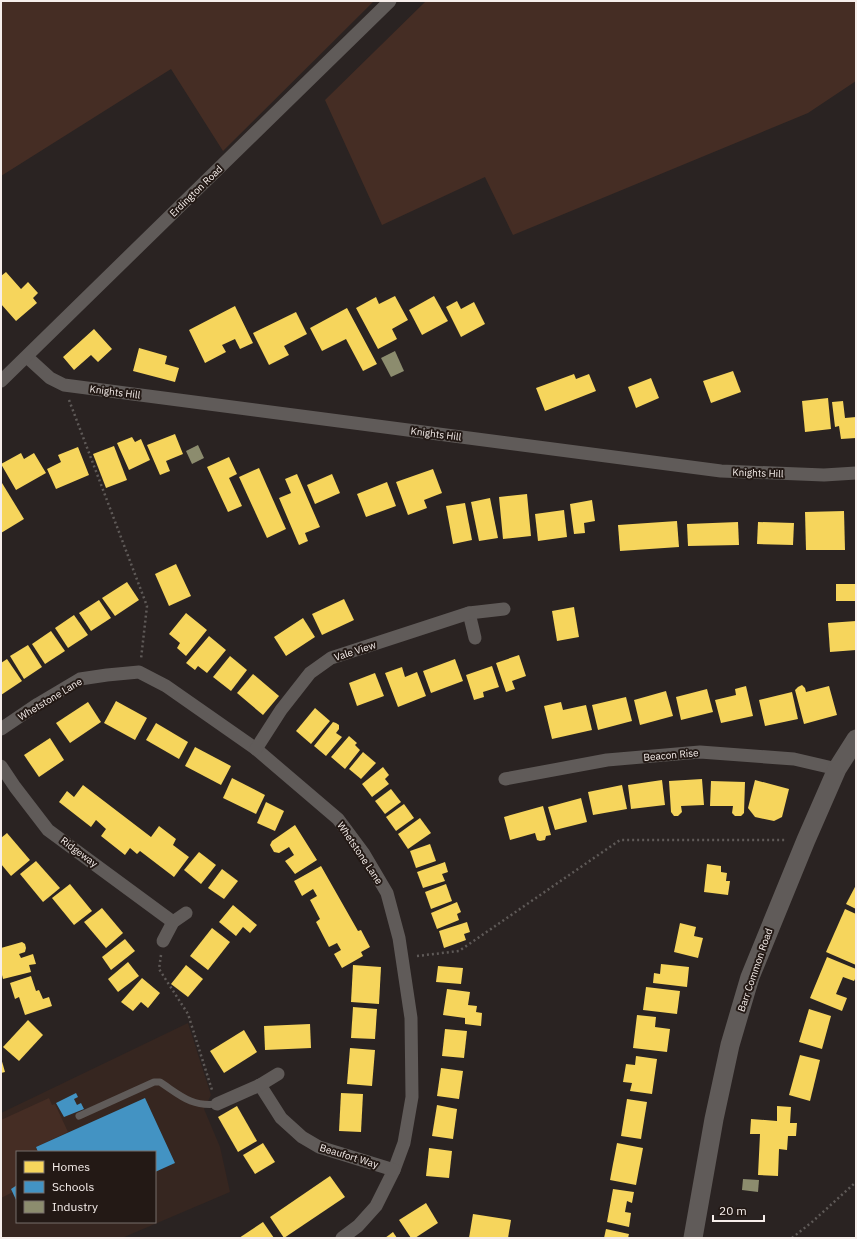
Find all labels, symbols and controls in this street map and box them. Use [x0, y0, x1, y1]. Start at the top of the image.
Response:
street label: Erdington Road [167, 162, 225, 220]
street label: Knights Hill [89, 382, 141, 402]
street label: Knights Hill [410, 424, 462, 444]
street label: Knights Hill [732, 466, 784, 480]
street label: Vale View [332, 638, 378, 664]
street label: Whetstone Lane [16, 674, 85, 723]
street label: Beacon Rise [643, 746, 700, 764]
street label: Whetstone Lane [334, 819, 386, 887]
street label: Ridgeway [58, 834, 100, 870]
street label: Barr Common Road [735, 927, 775, 1013]
street label: Beaufort Way [318, 1141, 380, 1171]
legend [16, 1151, 156, 1223]
text: Homes [52, 1159, 90, 1174]
text: Schools [52, 1179, 95, 1194]
scale bar [713, 1197, 764, 1223]
text: Industry [52, 1199, 98, 1214]
text: 20 m [719, 1203, 747, 1218]

